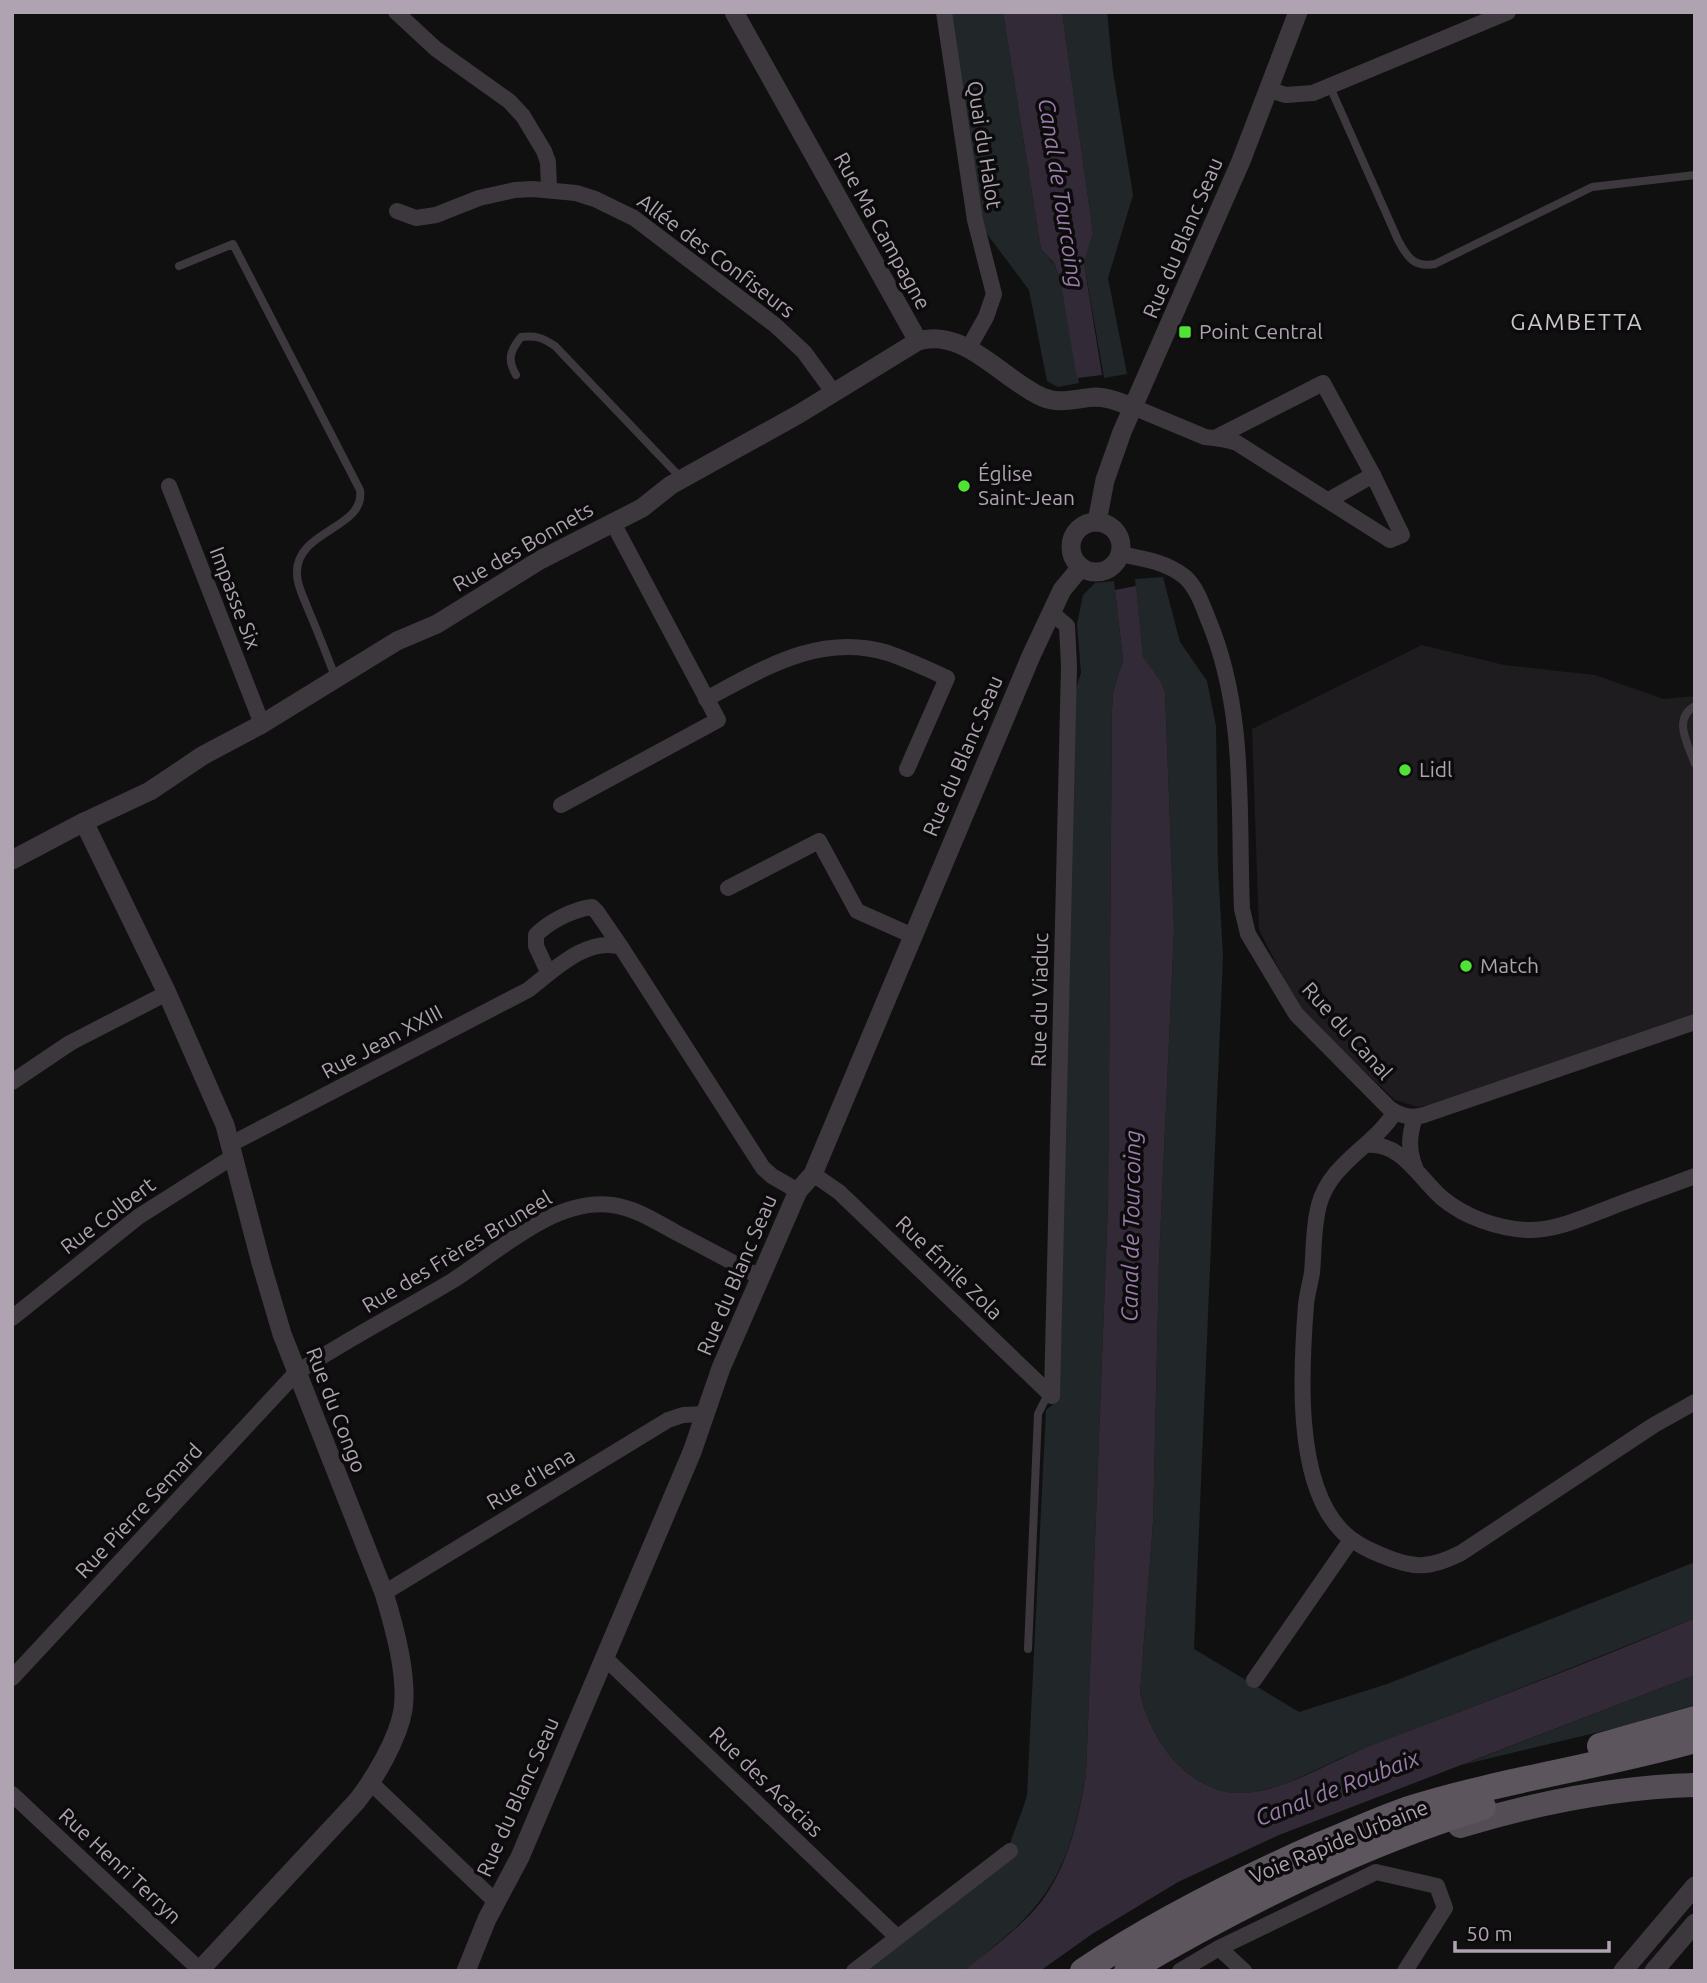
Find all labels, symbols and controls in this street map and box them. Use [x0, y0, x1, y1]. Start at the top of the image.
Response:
street label: Quai du Halot [963, 79, 1007, 211]
water label: Canal de Tourcoing [1034, 96, 1089, 289]
street label: Rue Ma Campagne [830, 148, 936, 313]
street label: Rue du Blanc Seau [1137, 154, 1227, 322]
street label: Allée des Confiseurs [633, 188, 800, 322]
district label: GAMBETTA [1510, 309, 1644, 334]
place label: Point Central [1199, 319, 1323, 343]
marker: Point Central [1177, 324, 1193, 340]
place label: Église Saint-Jean [978, 461, 1075, 509]
marker: Église Saint-Jean [956, 478, 972, 494]
street label: Rue des Bonnets [448, 496, 597, 596]
street label: Impasse Six [205, 543, 267, 653]
street label: Rue du Blanc Seau [917, 672, 1007, 840]
place label: Lidl [1419, 757, 1453, 781]
marker: Lidl [1397, 762, 1413, 778]
street label: Rue du Viaduc [1026, 932, 1052, 1067]
place label: Match [1480, 953, 1539, 977]
marker: Match [1458, 958, 1474, 974]
street label: Rue du Canal [1298, 977, 1398, 1084]
street label: Rue Jean XXIII [317, 999, 446, 1083]
water label: Canal de Tourcoing [1116, 1130, 1145, 1322]
street label: Rue Colbert [55, 1172, 159, 1259]
street label: Rue des Frères Bruneel [357, 1185, 556, 1317]
street label: Rue du Blanc Seau [691, 1191, 781, 1359]
street label: Rue Émile Zola [891, 1210, 1008, 1324]
street label: Rue du Congo [302, 1344, 372, 1476]
street label: Rue Pierre Semard [70, 1438, 207, 1582]
street label: Rue d'Iena [482, 1442, 579, 1514]
street label: Rue du Blanc Seau [471, 1713, 563, 1880]
street label: Rue des Acacias [705, 1721, 828, 1841]
water label: Canal de Roubaix [1252, 1744, 1423, 1830]
street label: Voie Rapide Urbaine [1246, 1794, 1431, 1888]
street label: Rue Henri Terryn [55, 1803, 187, 1928]
scale bar [1455, 1910, 1609, 1954]
text: 50 m [1466, 1921, 1513, 1945]

